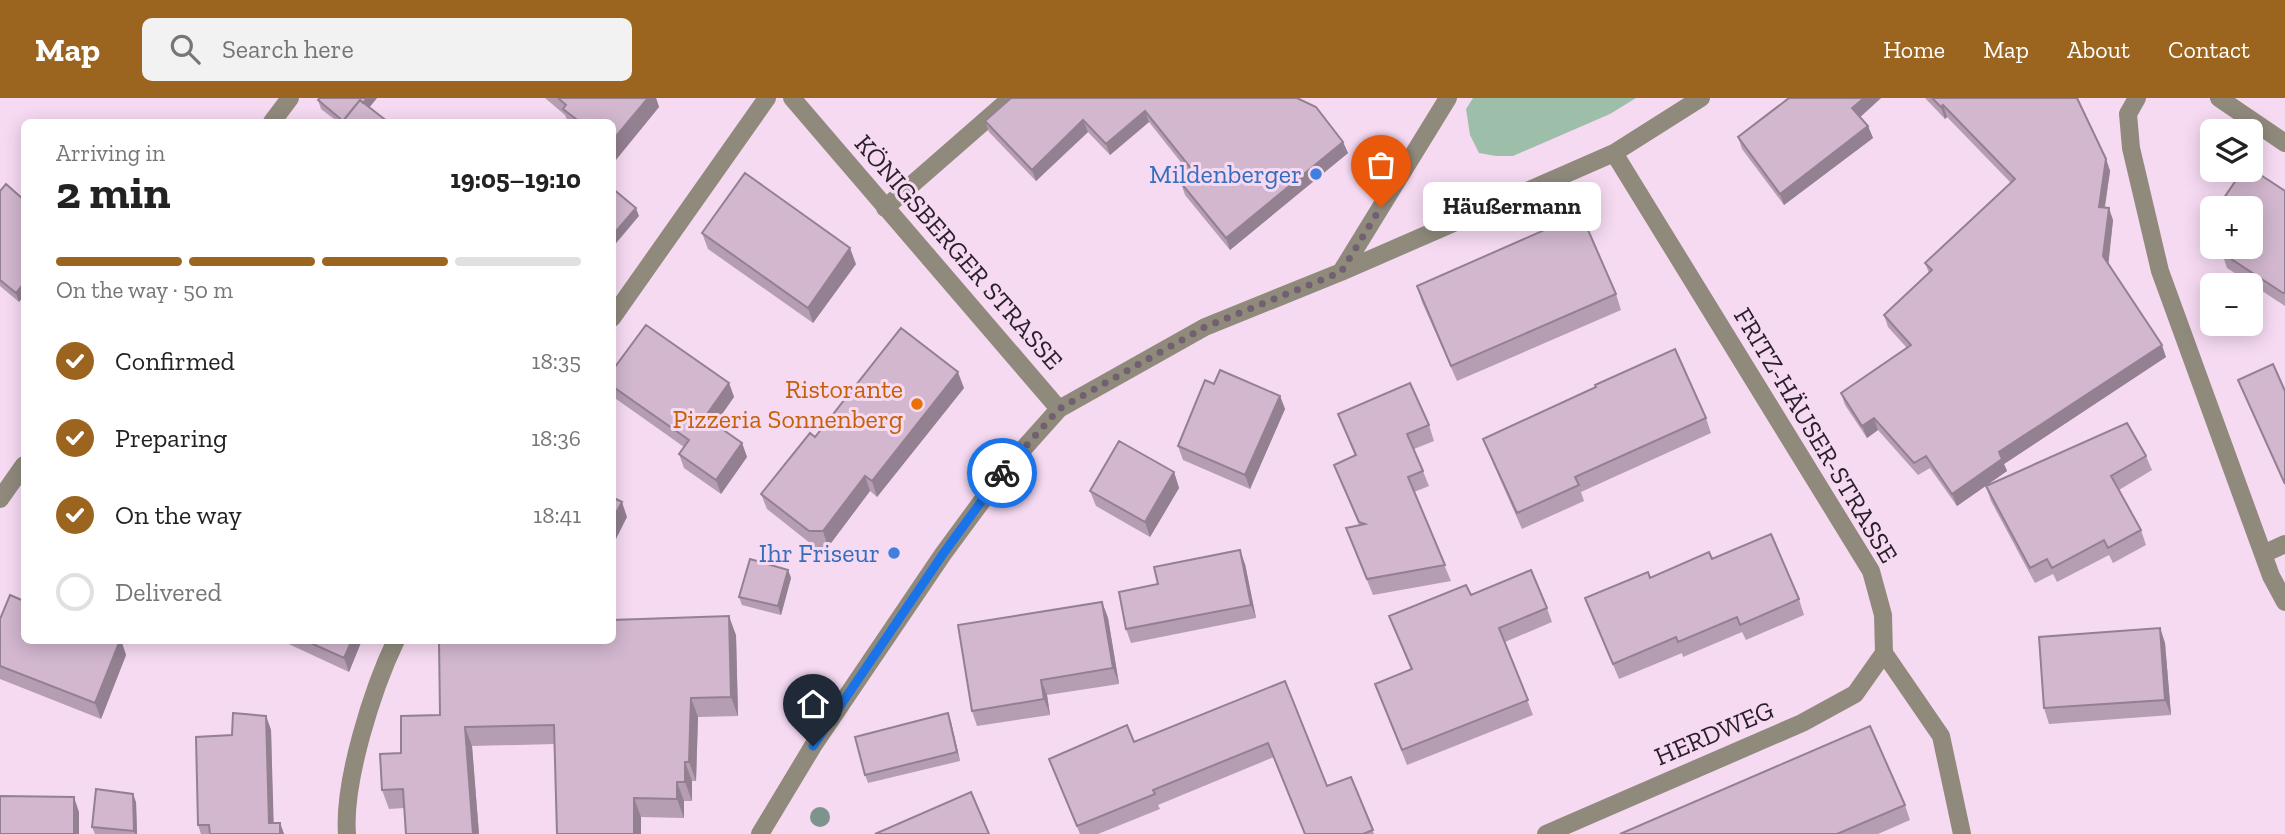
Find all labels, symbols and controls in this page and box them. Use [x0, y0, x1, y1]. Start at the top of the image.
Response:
search box [142, 18, 632, 81]
text: Map [35, 30, 100, 69]
icon: search [166, 30, 204, 68]
text: Search here [222, 33, 354, 65]
text: Home [1883, 35, 1945, 64]
text: Map [1983, 35, 2029, 64]
text: About [2067, 35, 2130, 64]
text: Contact [2168, 35, 2250, 64]
map controls [2200, 119, 2263, 336]
button: layers [2200, 119, 2263, 182]
street label: KÖNIGSBERGER STRASSE [848, 128, 1070, 376]
pin [1351, 135, 1411, 207]
text: Arriving in [56, 139, 165, 167]
icon: bag [1362, 146, 1400, 184]
place label: Mildenberger [1149, 158, 1302, 190]
text: 19:05–19:10 [450, 163, 581, 195]
text: 2 min [56, 165, 171, 220]
marker: Mildenberger [1308, 166, 1324, 182]
callout: Häußermann [1423, 182, 1602, 232]
text: Häußermann [1443, 192, 1581, 220]
button: + [2200, 196, 2263, 259]
button: − [2200, 273, 2263, 336]
text: On the way · 50 m [56, 276, 233, 304]
street label: FRITZ-HÄUSER-STRASSE [1727, 302, 1905, 568]
icon: check [56, 342, 94, 380]
text: Confirmed [115, 345, 235, 377]
text: 18:35 [532, 347, 581, 375]
place label: Ristorante Pizzeria Sonnenberg [672, 373, 903, 435]
marker: Ristorante Pizzeria Sonnenberg [909, 396, 925, 412]
icon: check [56, 419, 94, 457]
text: Preparing [115, 422, 227, 454]
text: 18:36 [531, 424, 581, 452]
courier [967, 438, 1037, 508]
icon: bike [983, 454, 1021, 492]
icon: check [56, 496, 94, 534]
text: On the way [115, 499, 242, 531]
text: 18:41 [533, 501, 581, 529]
place label: Ihr Friseur [759, 537, 880, 569]
marker: Ihr Friseur [886, 545, 902, 561]
text: Delivered [115, 576, 222, 608]
pin [783, 674, 843, 746]
icon: home [794, 685, 832, 723]
street label: HERDWEG [1650, 694, 1778, 772]

